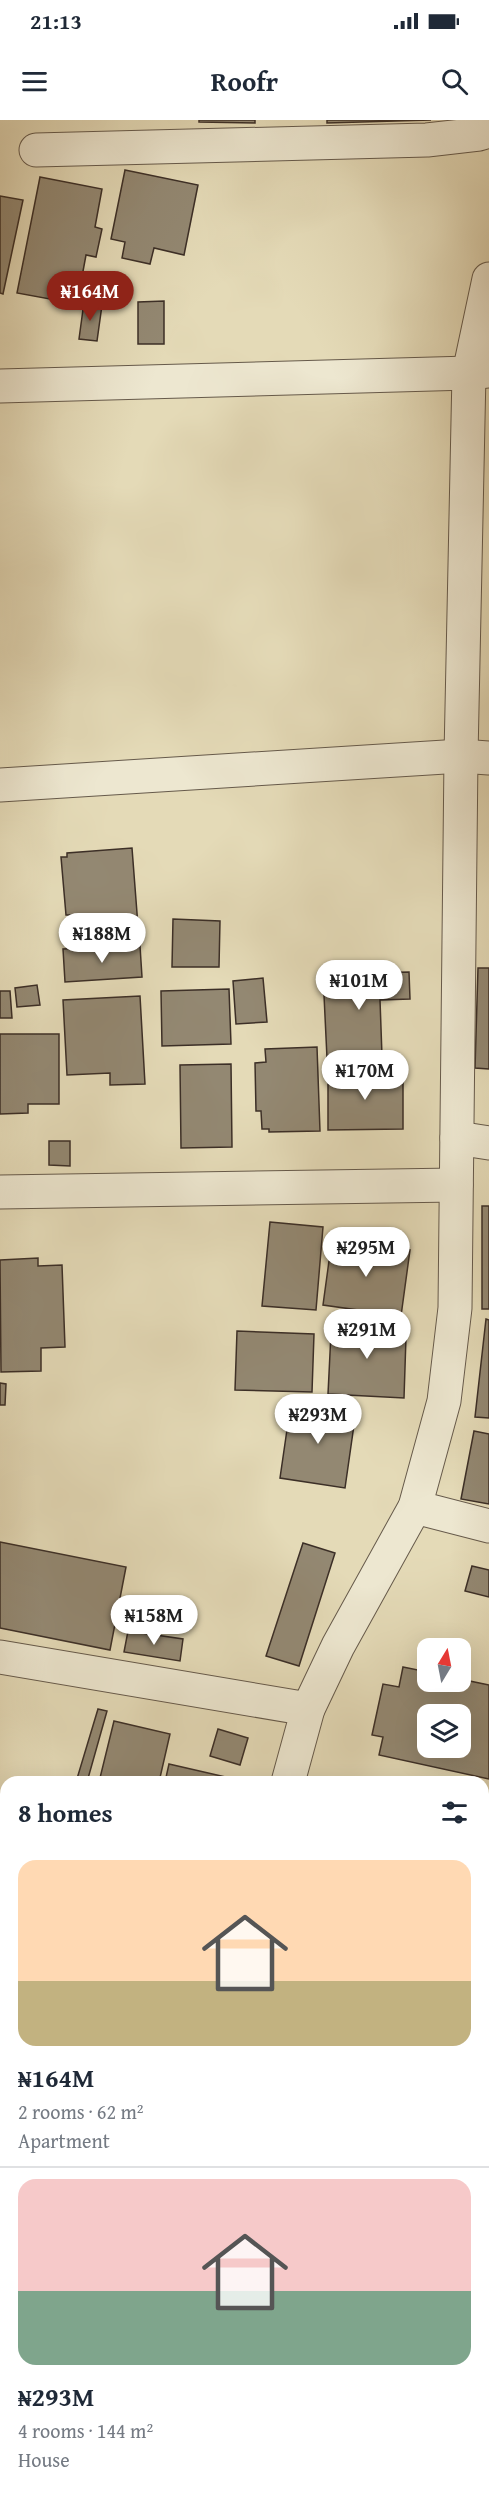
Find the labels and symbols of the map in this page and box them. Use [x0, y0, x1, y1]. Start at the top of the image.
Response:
pin: ₦164M [48, 271, 132, 322]
pin: ₦188M [60, 913, 144, 964]
pin: ₦101M [317, 960, 401, 1011]
pin: ₦170M [323, 1050, 407, 1101]
pin: ₦295M [324, 1227, 408, 1278]
pin: ₦291M [325, 1309, 409, 1360]
pin: ₦293M [276, 1394, 360, 1445]
pin: ₦158M [112, 1595, 196, 1646]
north arrow [417, 1638, 471, 1692]

